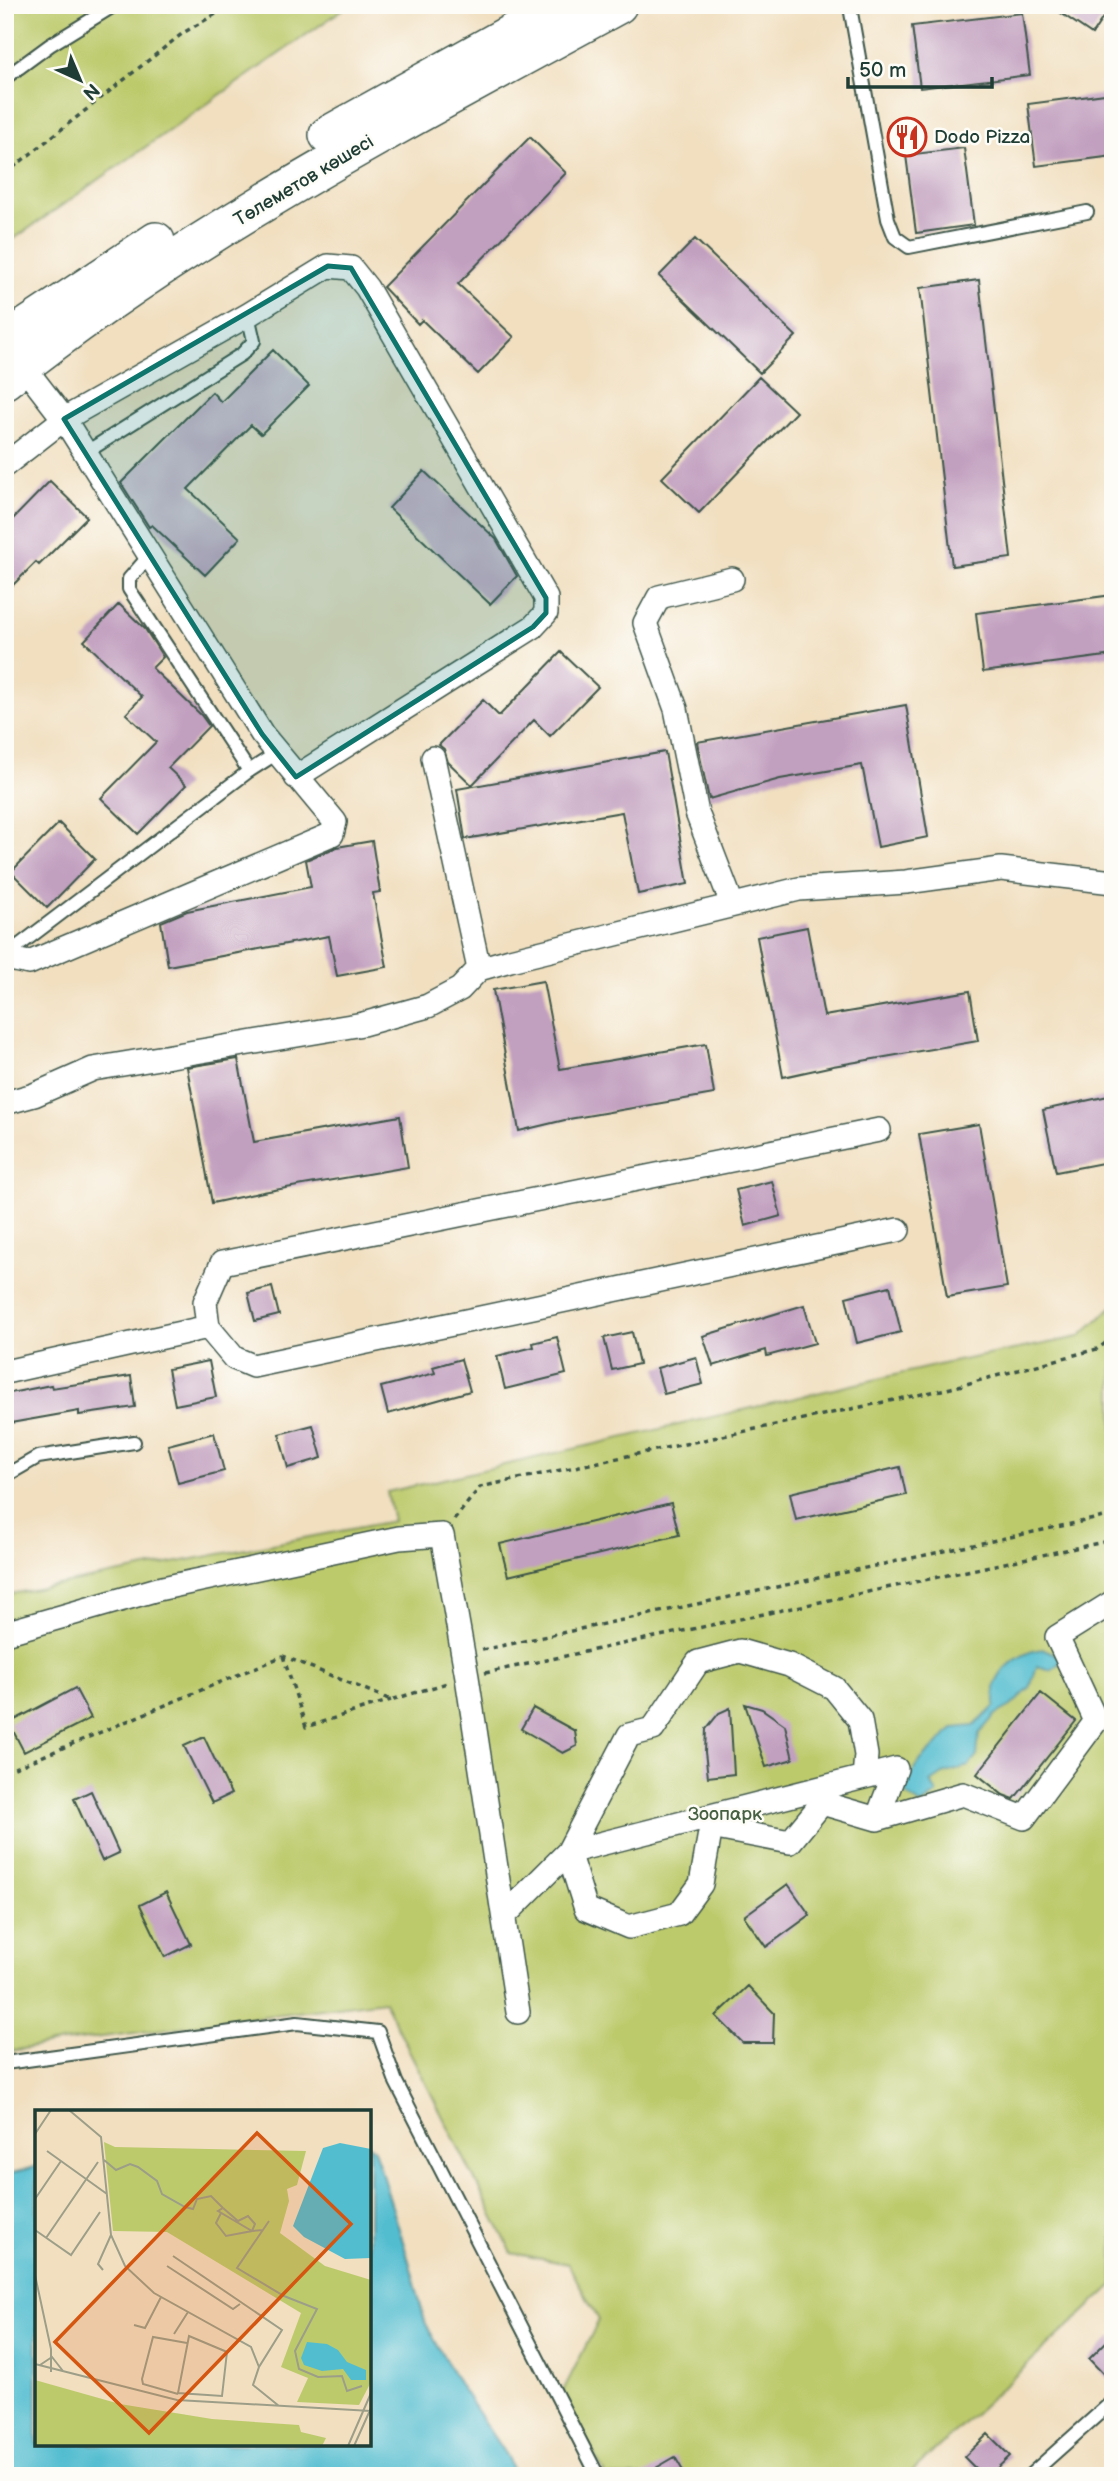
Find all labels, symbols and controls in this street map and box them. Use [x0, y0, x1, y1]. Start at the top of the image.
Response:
north arrow [46, 46, 116, 116]
scale bar [848, 46, 992, 90]
text: 50 m [859, 58, 906, 83]
text: N [78, 78, 104, 104]
restaurant icon: Dodo Pizza [886, 116, 928, 158]
place label: Dodo Pizza [934, 126, 1030, 149]
street label: Төлеметов көшесі [230, 130, 378, 232]
park label: Зоопарк [688, 1803, 762, 1826]
inset map [35, 2110, 371, 2446]

